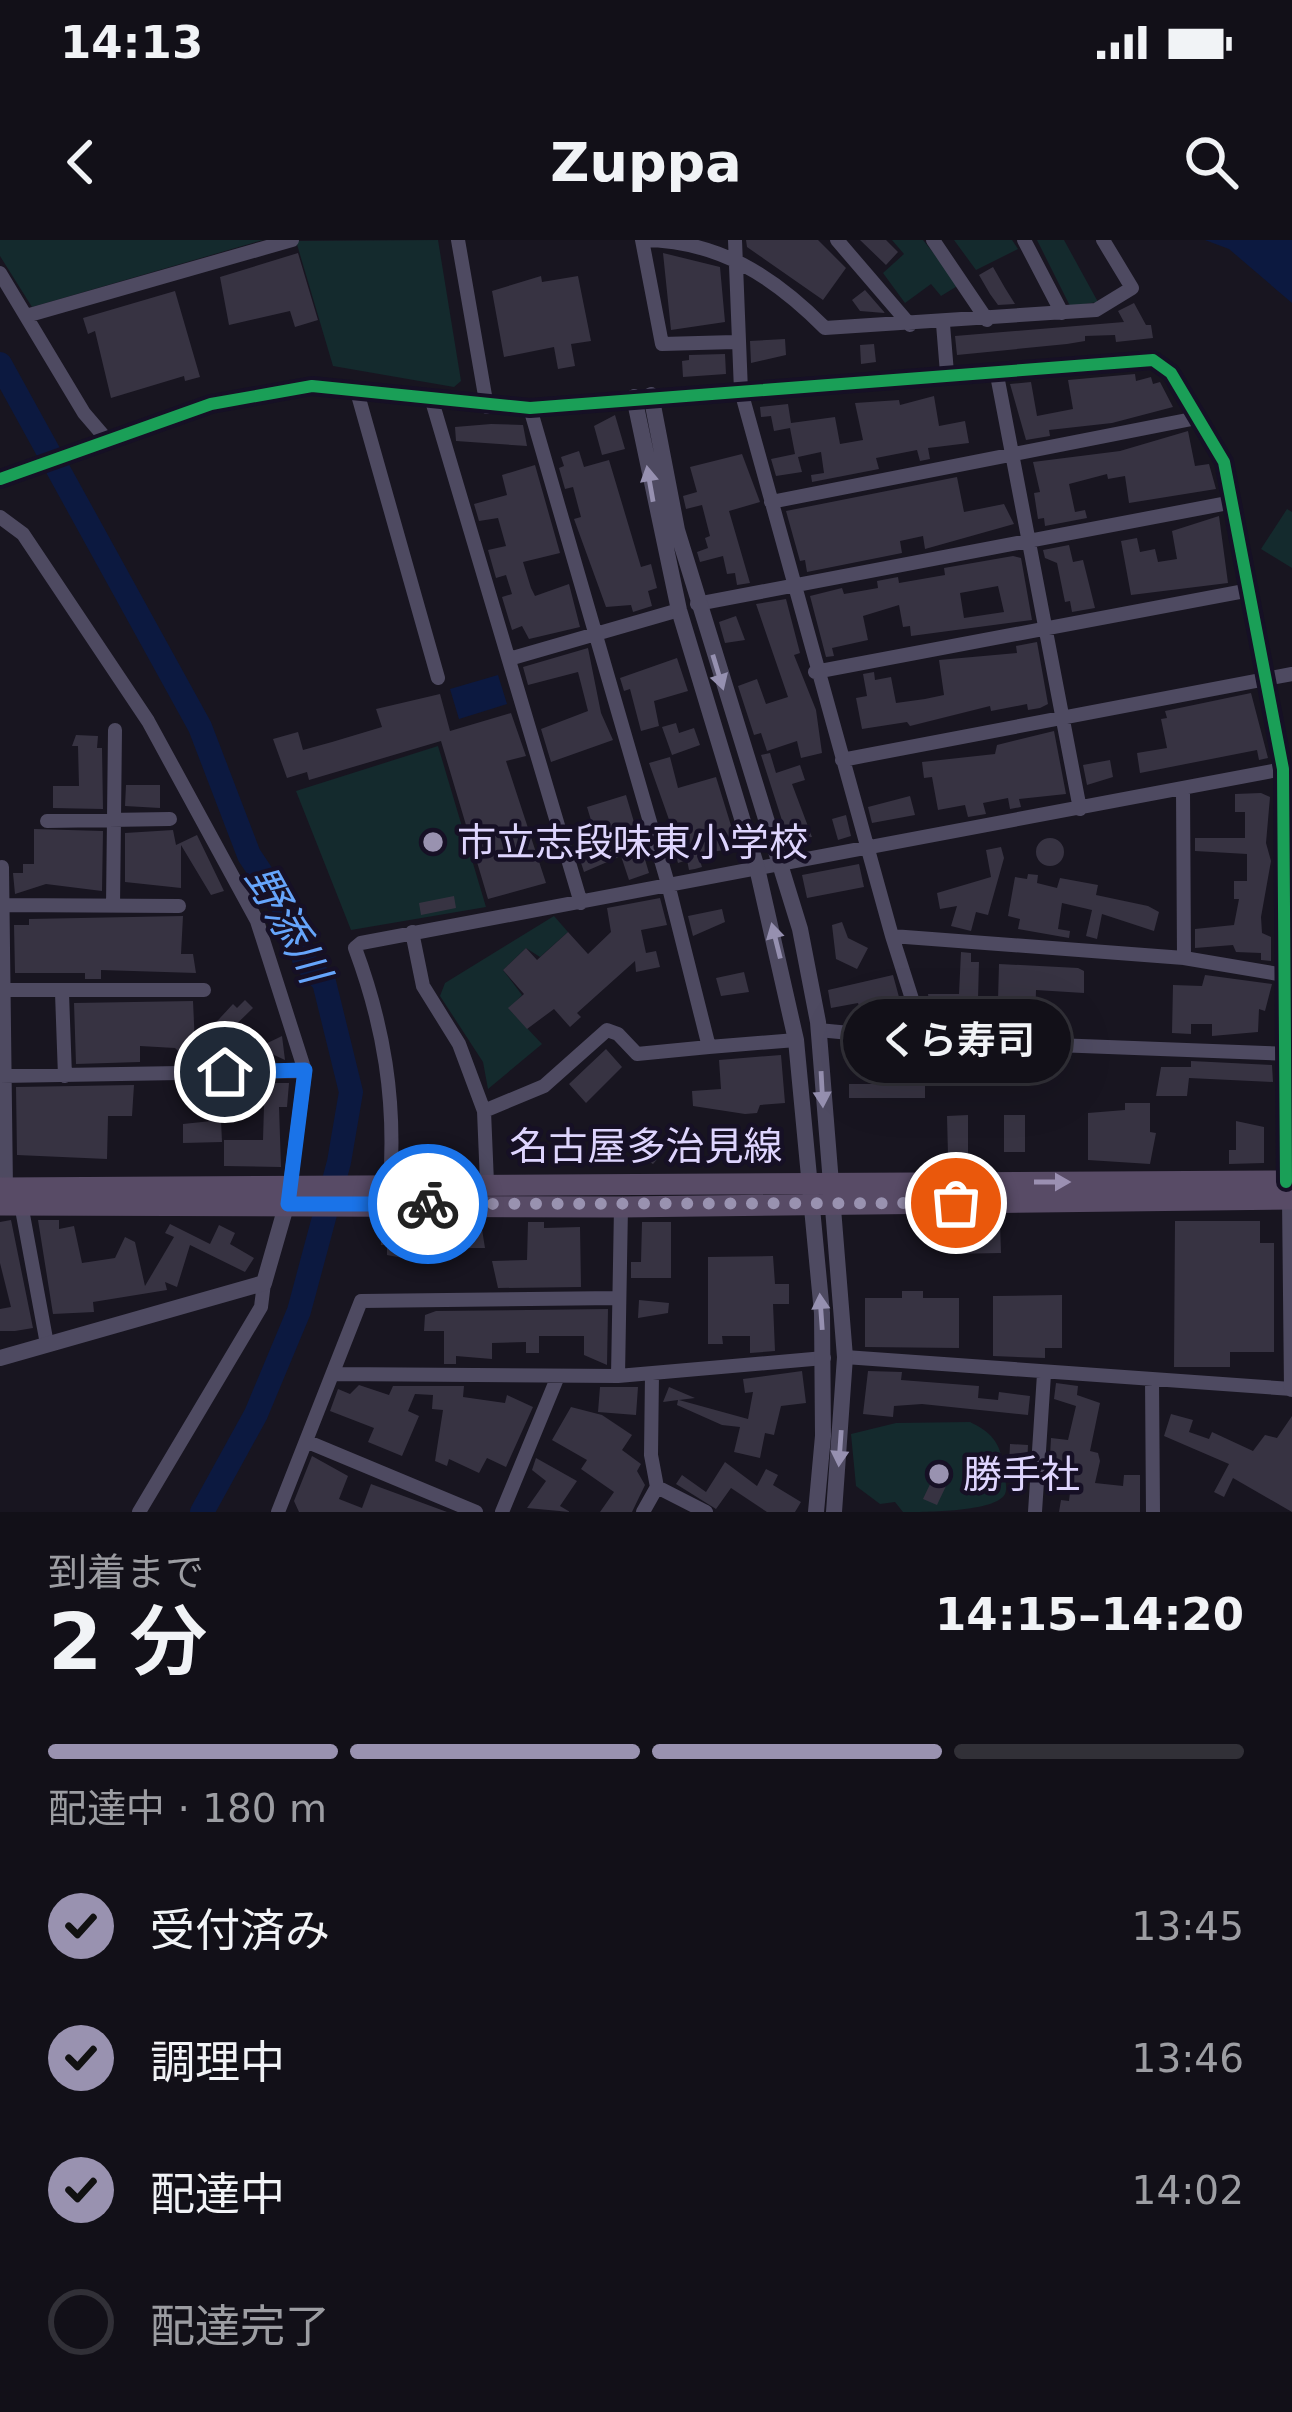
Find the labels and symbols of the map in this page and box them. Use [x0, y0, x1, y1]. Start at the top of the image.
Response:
one-way arrow [640, 465, 659, 503]
one-way arrow [710, 654, 728, 691]
place label: 市立志段味東小学校 [457, 820, 808, 865]
marker: 市立志段味東小学校 [420, 829, 446, 855]
water label: 野添川 [236, 857, 341, 995]
one-way arrow [766, 922, 785, 959]
callout: くら寿司 [842, 999, 1070, 1083]
pin [174, 1021, 276, 1123]
one-way arrow [813, 1071, 832, 1109]
street label: 名古屋多治見線 [509, 1124, 783, 1169]
courier [368, 1144, 488, 1264]
pin [905, 1152, 1007, 1254]
one-way arrow [1034, 1172, 1072, 1192]
one-way arrow [812, 1292, 831, 1330]
one-way arrow [830, 1429, 849, 1467]
place label: 勝手社 [963, 1452, 1080, 1497]
marker: 勝手社 [926, 1461, 952, 1487]

